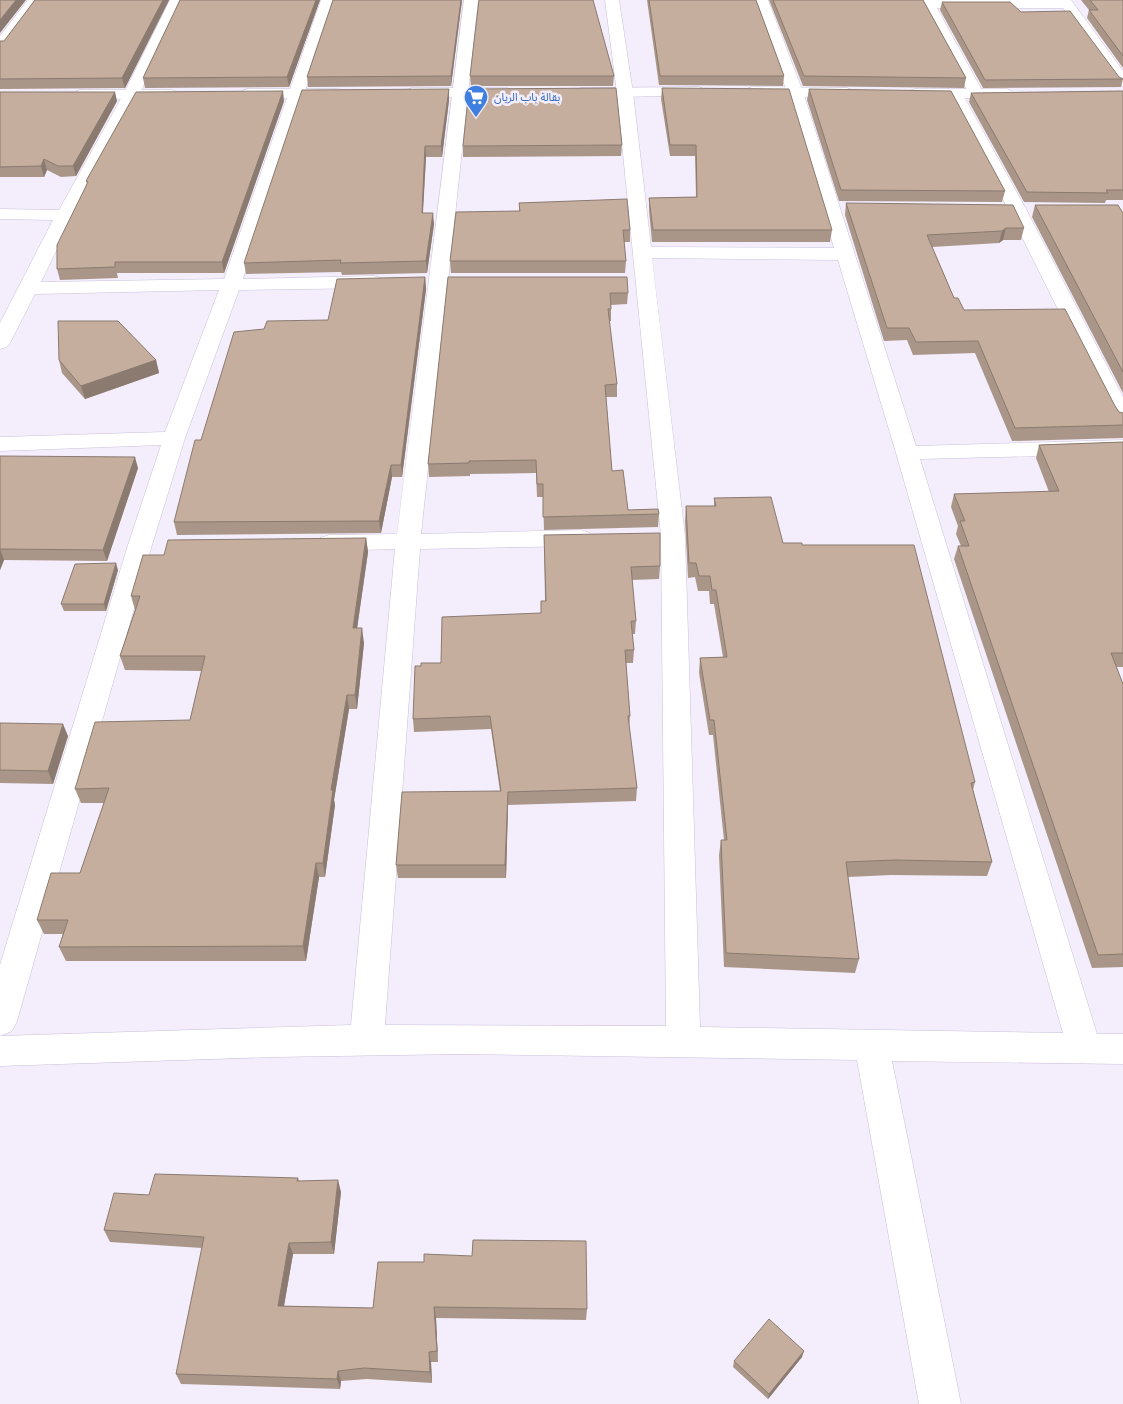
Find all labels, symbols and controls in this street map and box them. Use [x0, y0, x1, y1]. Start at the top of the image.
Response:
supermarket icon: بقالة باب الريان [463, 84, 489, 118]
place label: بقالة باب الريان [494, 90, 560, 104]

